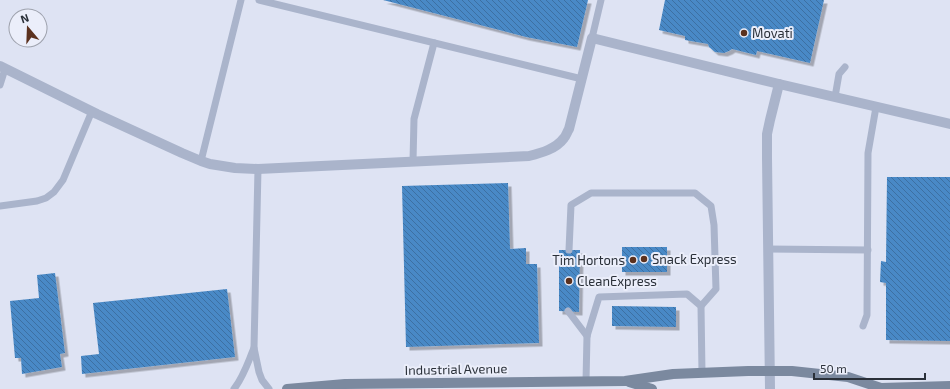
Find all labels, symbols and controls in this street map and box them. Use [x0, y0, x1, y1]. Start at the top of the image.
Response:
north arrow [8, 8, 48, 48]
text: N [19, 11, 31, 26]
place label: Movati [752, 25, 793, 41]
marker: Movati [739, 28, 749, 38]
place label: Snack Express [652, 251, 737, 267]
place label: Tim Hortons [552, 252, 625, 268]
marker: Snack Express [639, 254, 649, 264]
marker: Tim Hortons [628, 255, 638, 265]
place label: CleanExpress [577, 273, 657, 289]
marker: CleanExpress [564, 276, 574, 286]
scale bar [814, 355, 925, 381]
street label: Industrial Avenue [405, 360, 507, 378]
text: 50 m [820, 361, 847, 375]

